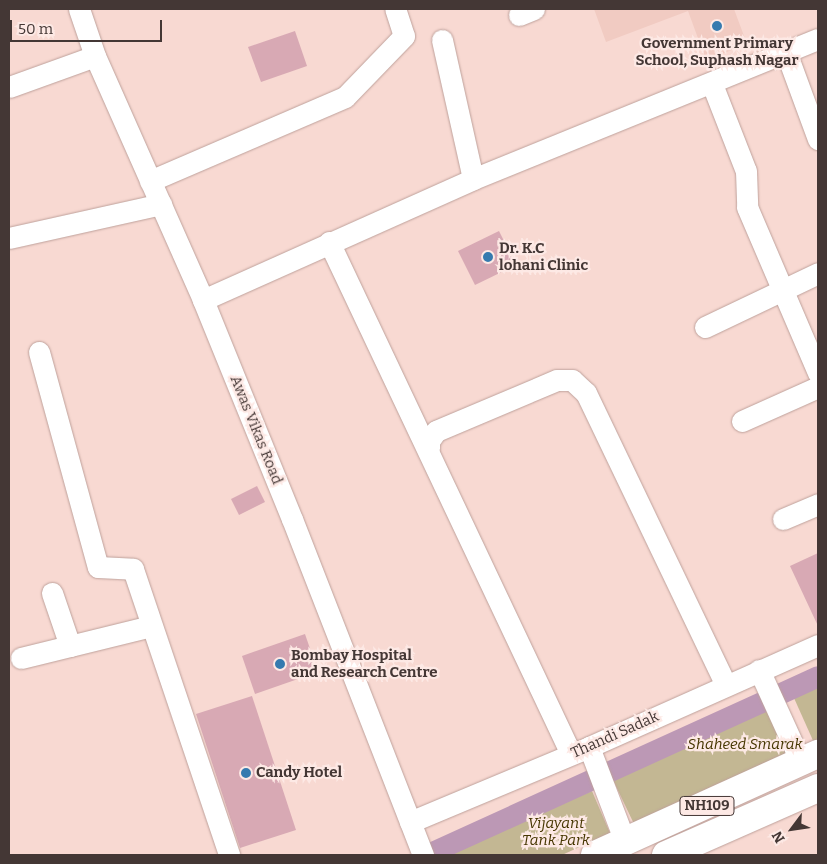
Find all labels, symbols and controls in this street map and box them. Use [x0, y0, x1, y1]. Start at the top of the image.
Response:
scale bar [12, 10, 165, 42]
text: 50 m [18, 20, 53, 38]
marker: Government Primary School, Suphash Nagar [711, 20, 723, 32]
place label: Government Primary School, Suphash Nagar [636, 34, 798, 69]
place label: Dr. K.C lohani Clinic [499, 239, 588, 274]
marker: Dr. K.C lohani Clinic [481, 250, 495, 264]
street label: Awas Vikas Road [226, 373, 286, 487]
place label: Bombay Hospital and Research Centre [291, 646, 437, 681]
marker: Bombay Hospital and Research Centre [273, 657, 287, 671]
street label: Thandi Sadak [568, 708, 662, 762]
park label: Shaheed Smarak [687, 736, 803, 754]
place label: Candy Hotel [256, 764, 342, 782]
marker: Candy Hotel [240, 767, 252, 779]
road number: NH109 [678, 794, 736, 818]
north arrow [767, 804, 817, 854]
park label: Vijayant Tank Park [522, 814, 590, 849]
text: N [769, 828, 789, 846]

